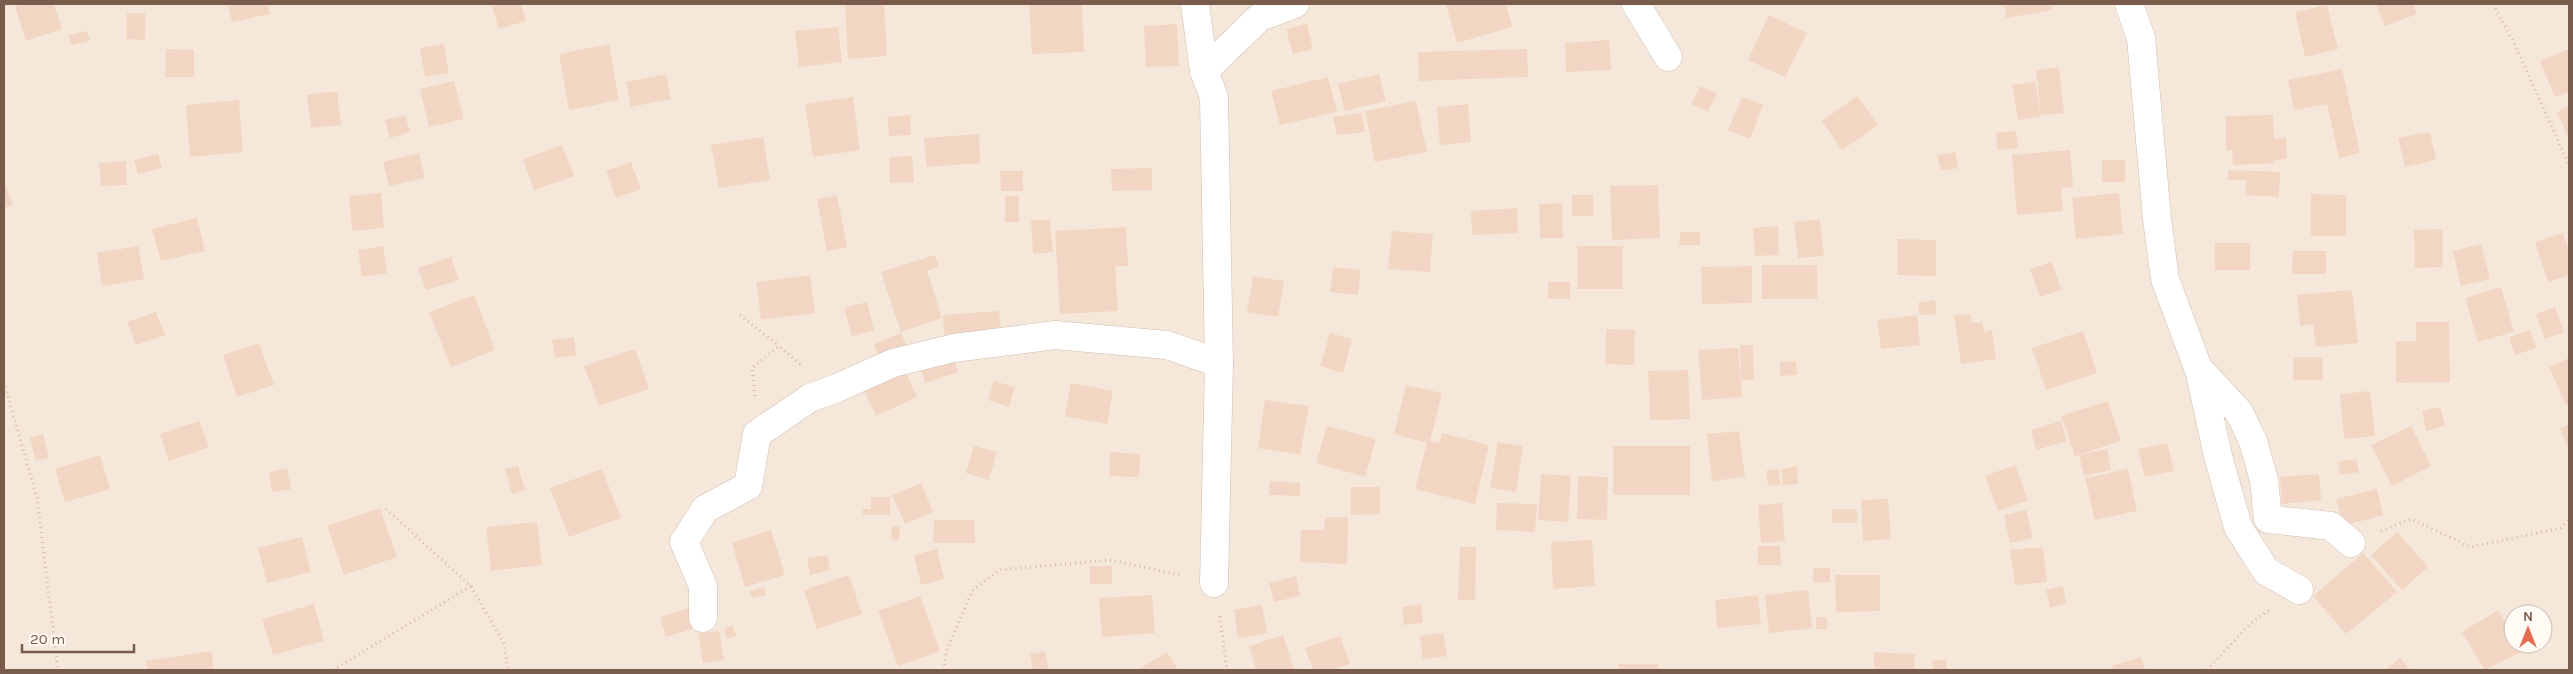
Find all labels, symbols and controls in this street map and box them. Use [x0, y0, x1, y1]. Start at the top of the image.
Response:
north arrow [2503, 604, 2553, 654]
text: N [2523, 608, 2533, 625]
scale bar [22, 622, 135, 654]
text: 20 m [30, 630, 65, 648]

